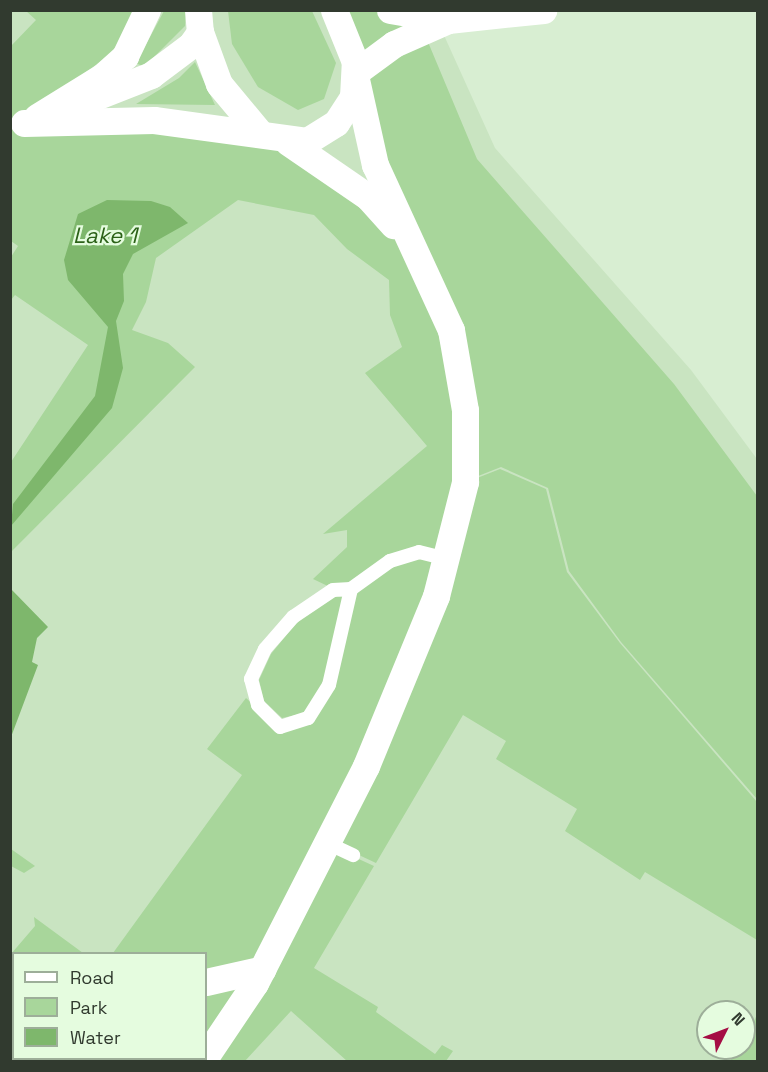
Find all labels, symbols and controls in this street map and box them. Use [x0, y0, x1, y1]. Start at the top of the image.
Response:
water label: Lake 1 [73, 223, 137, 249]
legend [12, 952, 207, 1060]
text: Road [70, 966, 114, 989]
text: Park [70, 996, 107, 1019]
north arrow [696, 1000, 756, 1060]
text: N [727, 1008, 750, 1030]
text: Water [70, 1026, 121, 1049]

